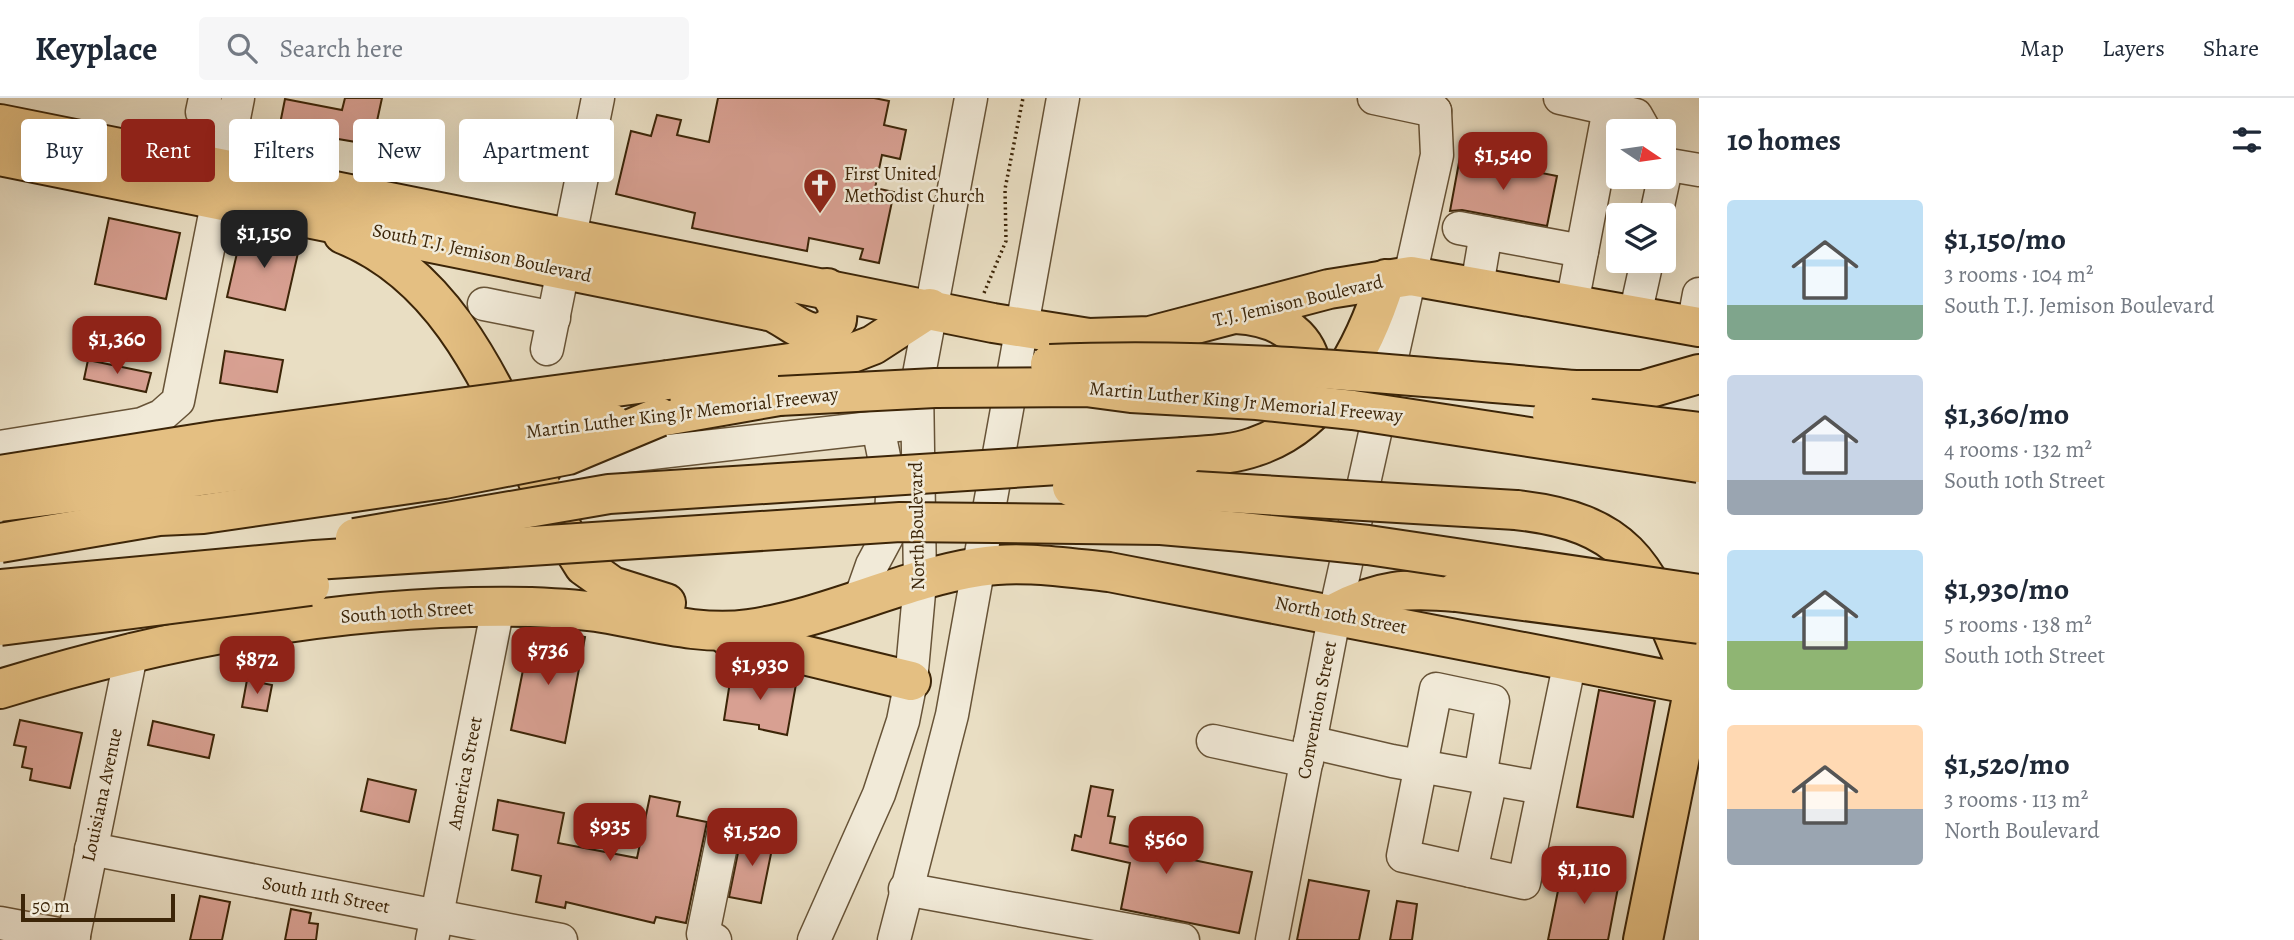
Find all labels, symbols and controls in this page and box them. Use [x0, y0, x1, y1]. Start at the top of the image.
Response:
search box [199, 17, 689, 80]
text: Keyplace [35, 26, 157, 71]
icon: search [223, 29, 261, 67]
text: Search here [279, 31, 403, 66]
text: Map [2020, 32, 2064, 64]
text: Layers [2102, 32, 2165, 64]
text: Share [2203, 32, 2259, 64]
chip: Buy [21, 119, 107, 182]
chip: Rent [121, 119, 215, 182]
chip: Filters [229, 119, 339, 182]
chip: New [353, 119, 445, 182]
chip: Apartment [459, 119, 614, 182]
north arrow [1606, 119, 1676, 189]
map controls [1606, 119, 1676, 273]
text: 10 homes [1727, 120, 1841, 160]
icon: filters [2228, 121, 2266, 159]
pin: $1,540 [1446, 132, 1560, 192]
text: $1,540 [1474, 139, 1532, 170]
place label: First United Methodist Church [844, 161, 985, 209]
church icon: First United Methodist Church [801, 166, 839, 215]
button: layers [1606, 203, 1676, 273]
pin: $1,150 [207, 211, 321, 270]
text: $1,150 [237, 217, 291, 248]
street label: South T.J. Jemison Boulevard [370, 217, 595, 289]
text: $1,150/mo [1944, 219, 2066, 259]
icon: home [1783, 228, 1867, 312]
text: 3 rooms · 104 m² [1944, 259, 2093, 290]
street label: T.J. Jemison Boulevard [1210, 269, 1386, 333]
text: South T.J. Jemison Boulevard [1944, 290, 2214, 321]
pin: $1,360 [60, 316, 174, 376]
text: $1,360 [88, 323, 146, 354]
street label: Martin Luther King Jr Memorial Freeway [1088, 375, 1404, 429]
street label: Martin Luther King Jr Memorial Freeway [524, 381, 840, 445]
text: $1,360/mo [1944, 394, 2069, 434]
icon: home [1783, 403, 1867, 487]
text: 4 rooms · 132 m² [1944, 434, 2092, 465]
street label: North Boulevard [903, 461, 931, 590]
text: South 10th Street [1944, 465, 2105, 496]
text: $1,930/mo [1944, 569, 2069, 609]
icon: home [1783, 578, 1867, 662]
street label: North 10th Street [1273, 589, 1409, 641]
street label: South 10th Street [340, 594, 474, 630]
text: 5 rooms · 138 m² [1944, 609, 2092, 640]
pin: $736 [507, 628, 589, 687]
text: $736 [527, 634, 569, 665]
pin: $872 [216, 636, 298, 696]
street label: Convention Street [1291, 639, 1343, 781]
text: South 10th Street [1944, 640, 2105, 671]
pin: $1,930 [703, 642, 817, 702]
text: $872 [236, 643, 278, 674]
text: $1,930 [731, 649, 789, 680]
street label: America Street [441, 714, 489, 833]
street label: Louisiana Avenue [75, 726, 129, 864]
text: $1,520/mo [1944, 744, 2070, 784]
icon: home [1783, 753, 1867, 837]
text: 3 rooms · 113 m² [1944, 784, 2088, 815]
pin: $935 [569, 804, 651, 863]
pin: $1,520 [695, 808, 809, 868]
text: $935 [589, 810, 631, 841]
text: $1,520 [723, 815, 781, 846]
text: North Boulevard [1944, 815, 2100, 846]
pin: $560 [1125, 816, 1207, 876]
text: $560 [1145, 823, 1187, 854]
pin: $1,110 [1527, 846, 1641, 906]
text: $1,110 [1557, 853, 1611, 884]
street label: South 11th Street [260, 870, 392, 920]
scale bar [21, 891, 175, 923]
text: 50 m [32, 893, 70, 919]

